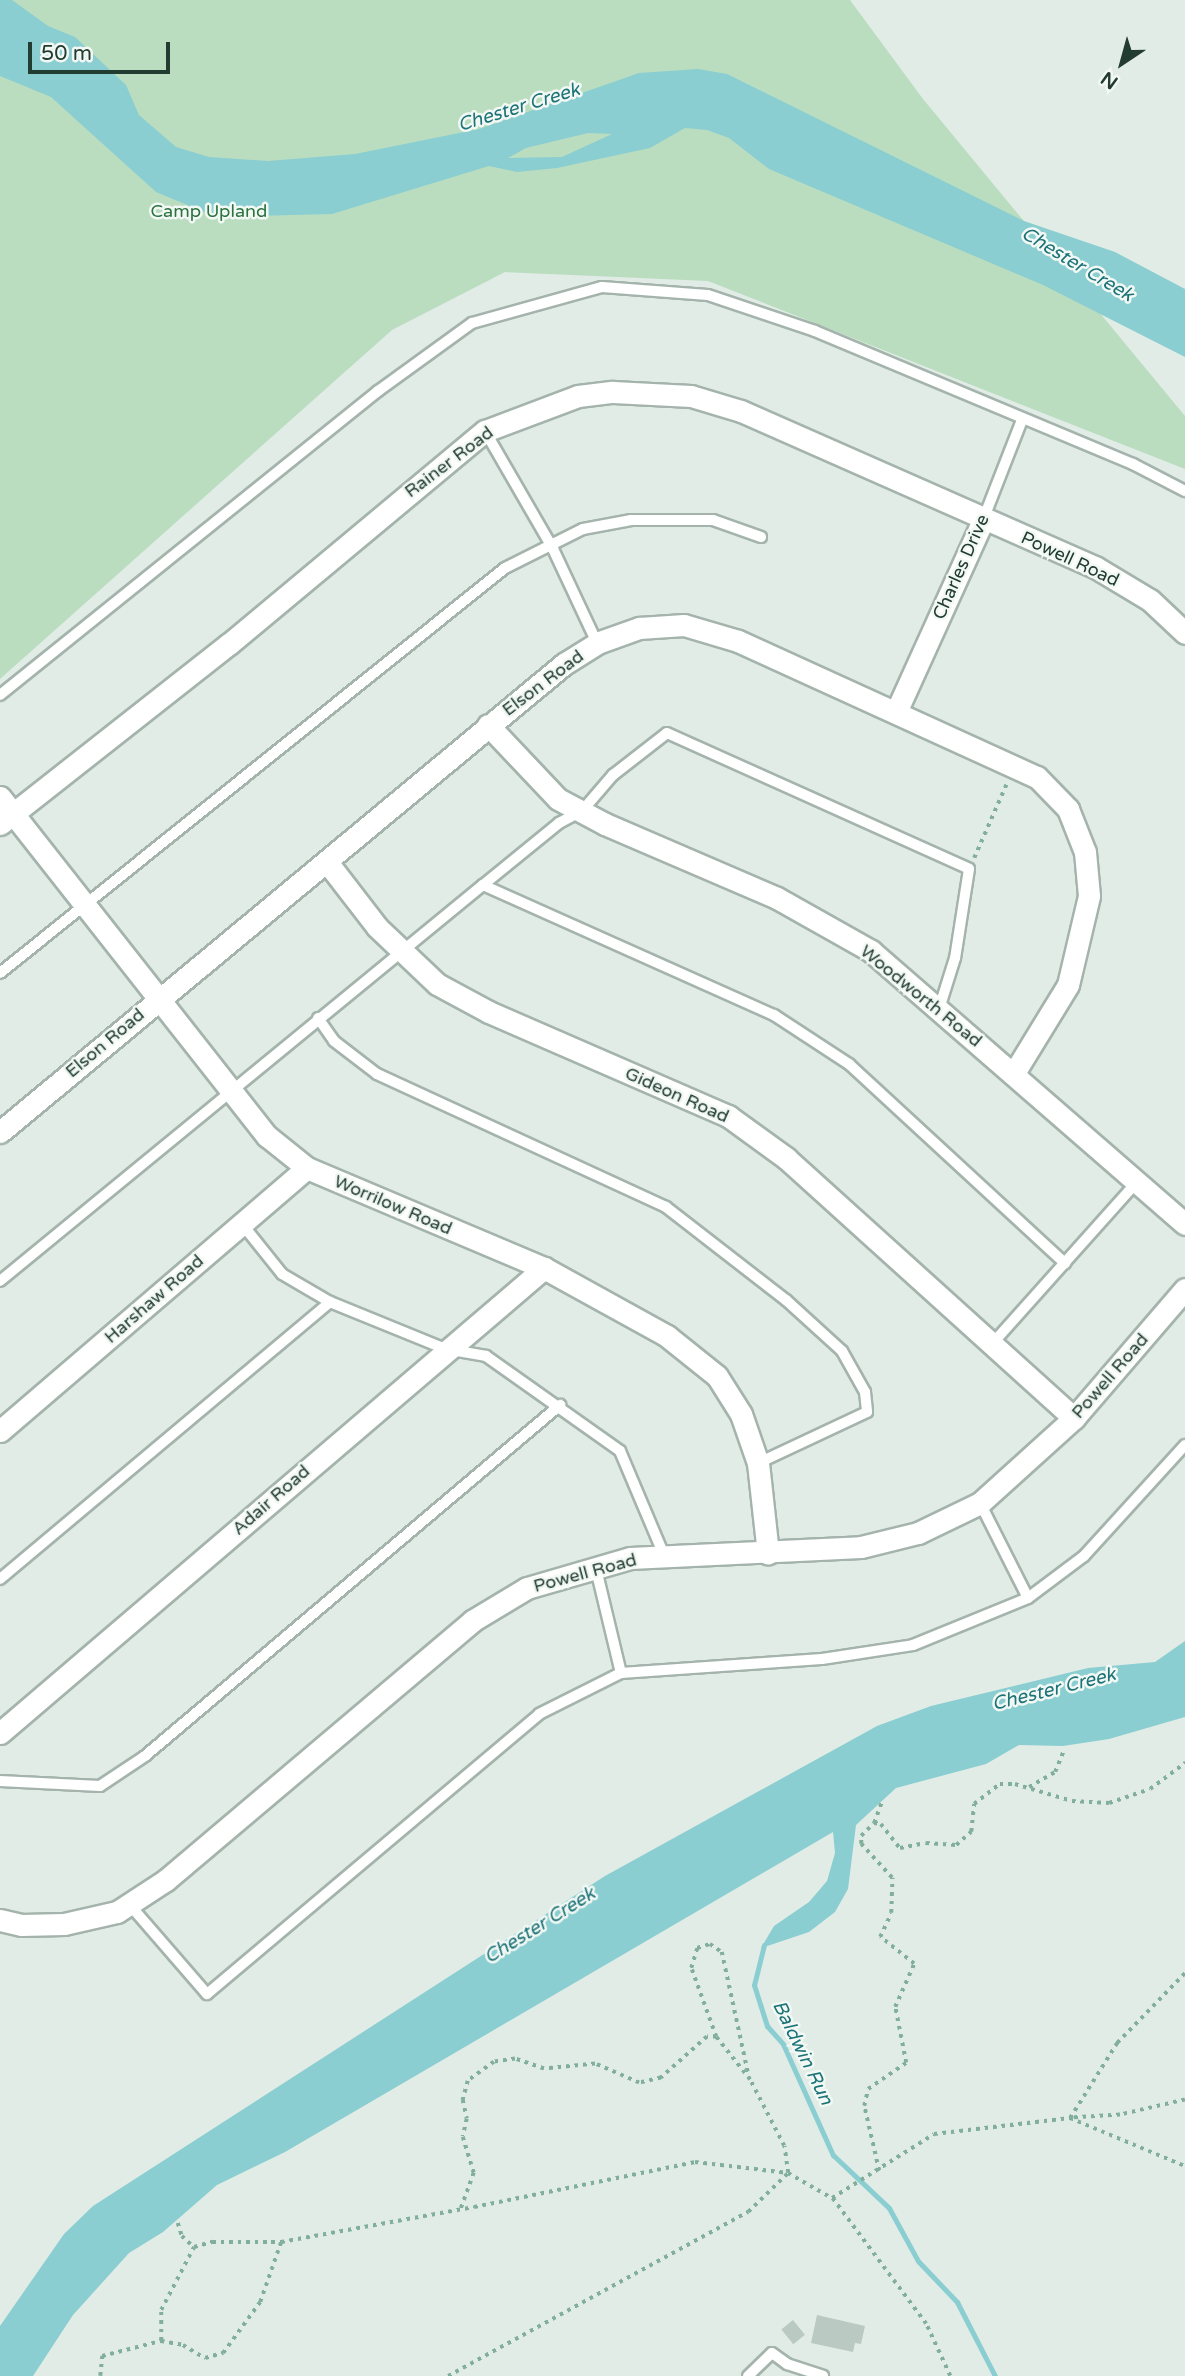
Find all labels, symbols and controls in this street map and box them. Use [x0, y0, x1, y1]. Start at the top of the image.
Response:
scale bar [32, 28, 173, 72]
north arrow [1087, 28, 1157, 98]
text: 50 m [41, 41, 92, 66]
text: N [1097, 67, 1122, 93]
water label: Chester Creek [455, 79, 583, 137]
park label: Camp Upland [151, 200, 267, 222]
water label: Chester Creek [1017, 223, 1137, 307]
street label: Rainer Road [400, 422, 498, 502]
street label: Charles Drive [928, 511, 994, 623]
street label: Powell Road [1017, 527, 1123, 591]
street label: Elson Road [498, 645, 588, 721]
street label: Woodworth Road [856, 940, 986, 1052]
street label: Elson Road [61, 1004, 149, 1082]
street label: Gideon Road [622, 1062, 732, 1128]
street label: Worrilow Road [331, 1170, 455, 1240]
street label: Harshaw Road [100, 1250, 208, 1348]
street label: Powell Road [1067, 1329, 1153, 1423]
street label: Adair Road [228, 1460, 314, 1540]
street label: Powell Road [531, 1549, 639, 1597]
water label: Chester Creek [990, 1664, 1118, 1716]
water label: Chester Creek [480, 1883, 600, 1969]
water label: Baldwin Run [767, 1997, 837, 2109]

